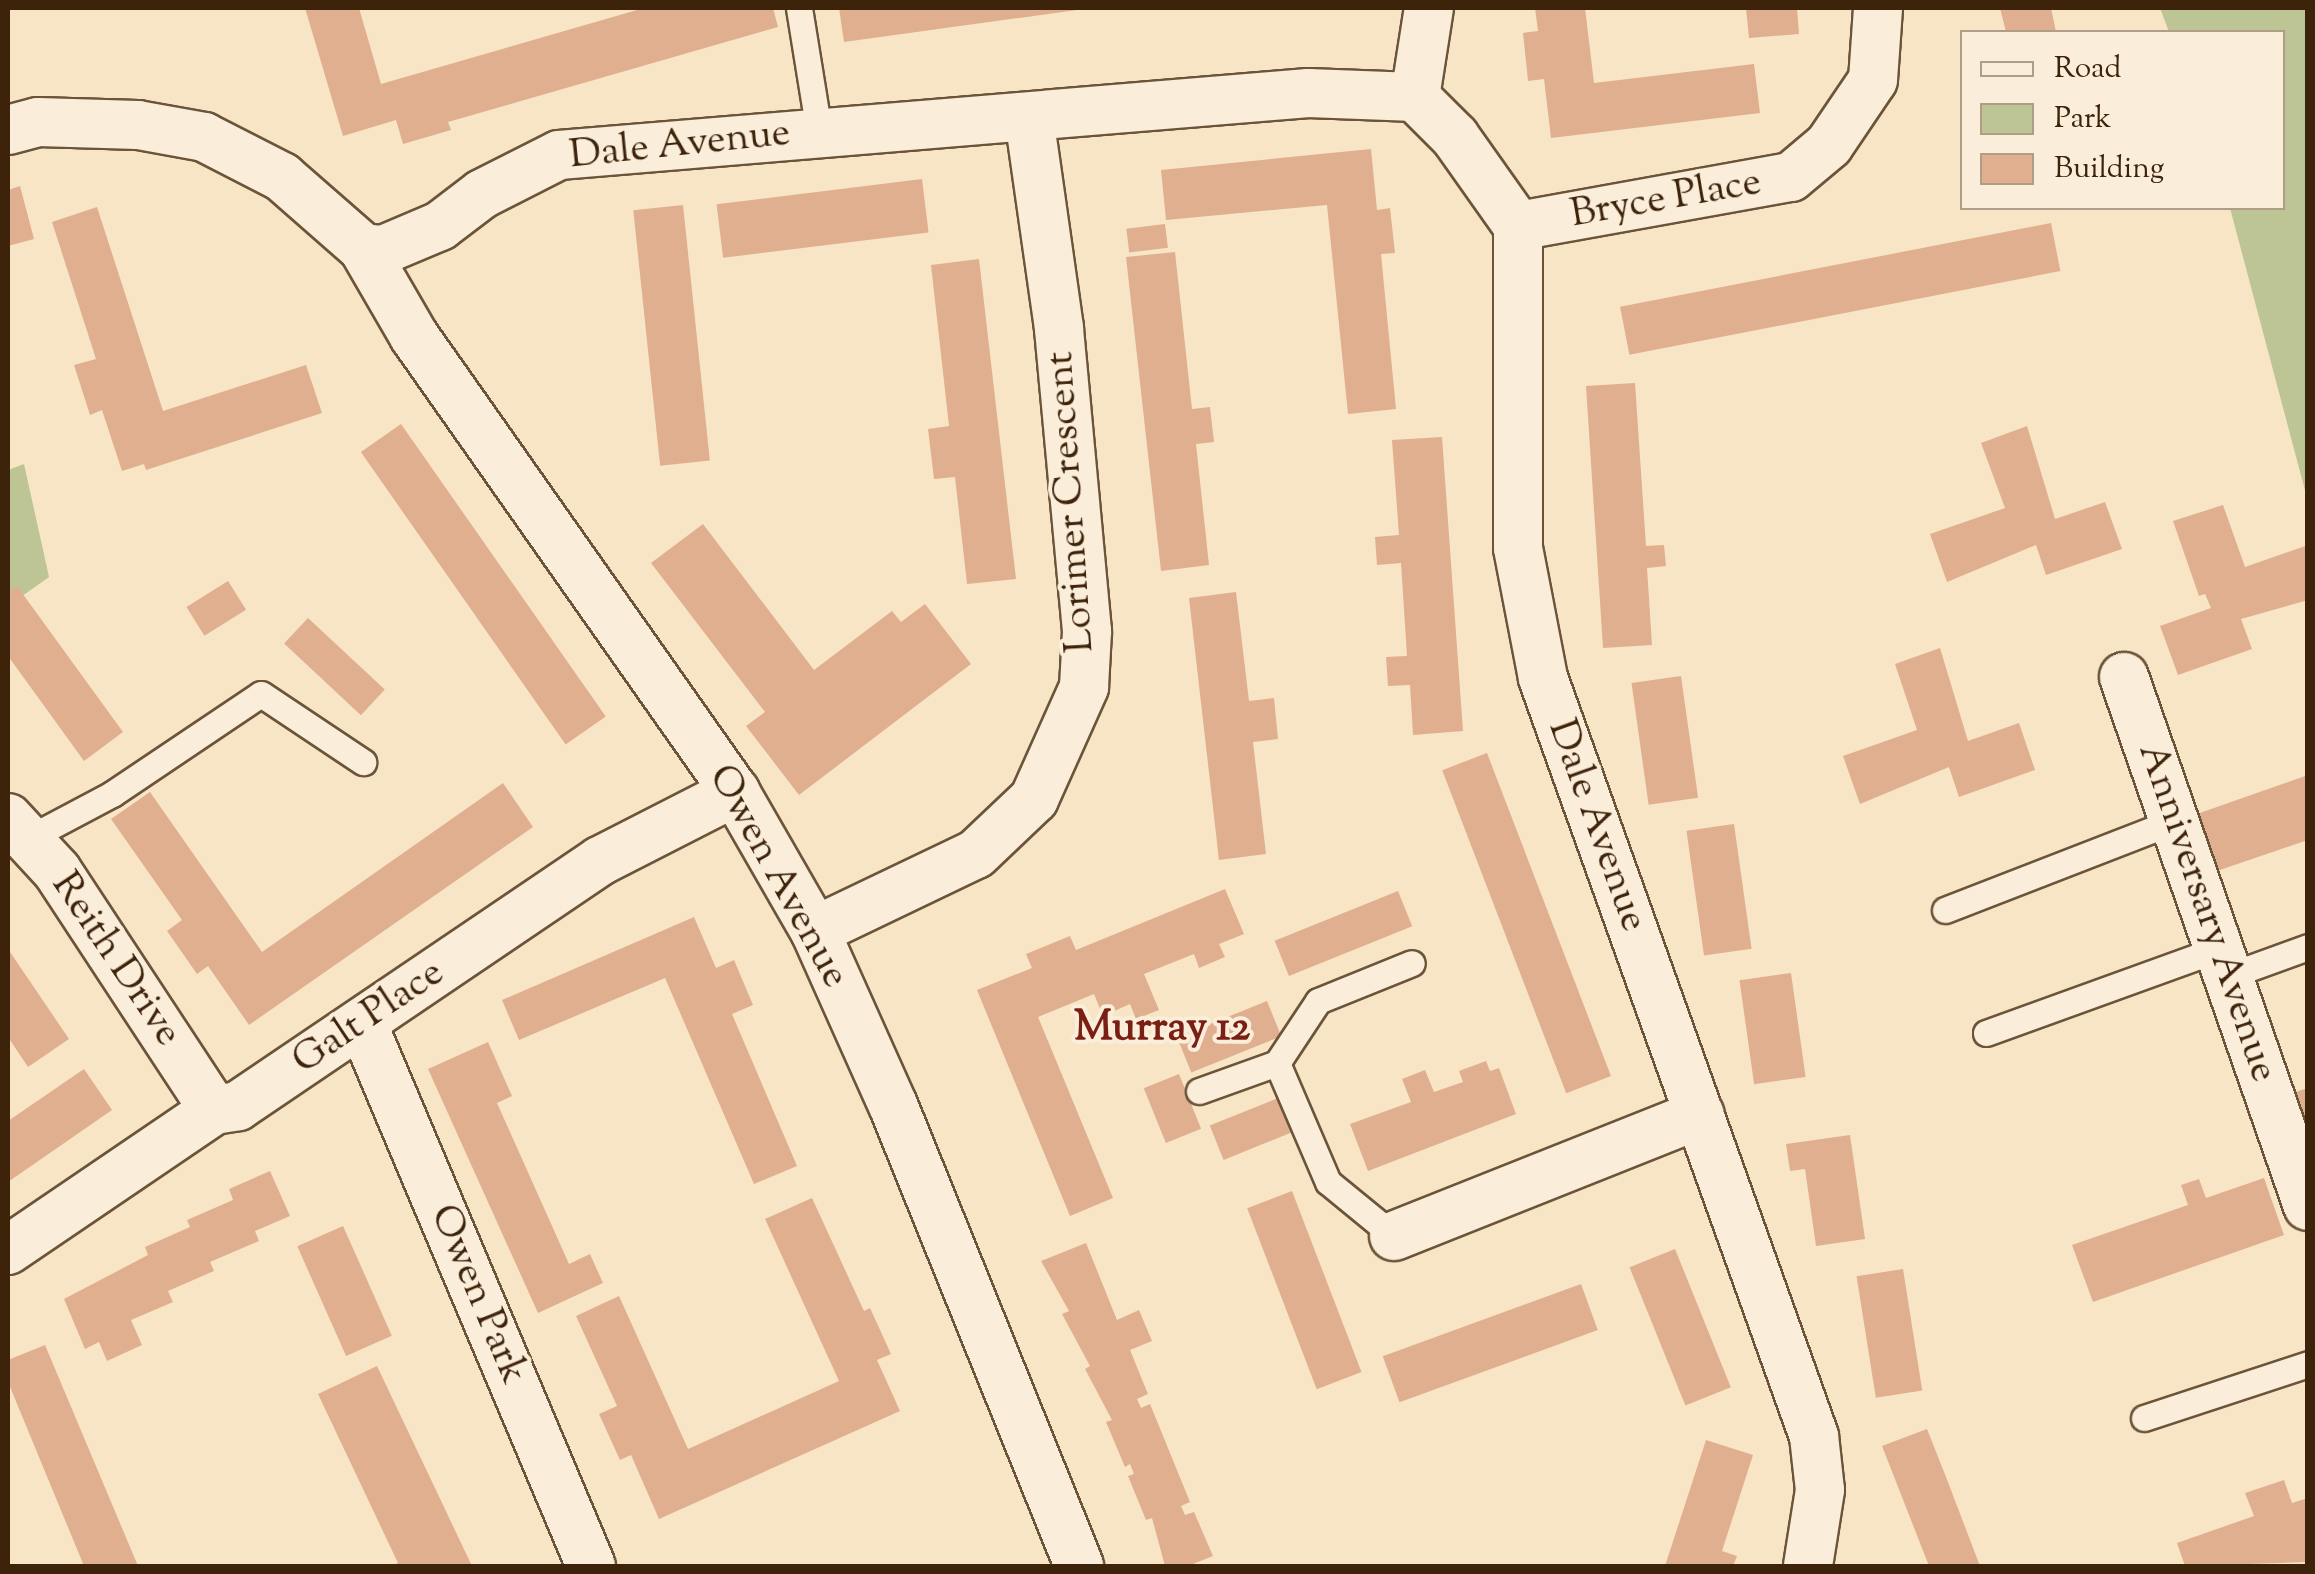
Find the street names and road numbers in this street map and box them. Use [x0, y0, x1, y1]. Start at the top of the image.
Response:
street label: Dale Avenue [567, 111, 793, 181]
street label: Bryce Place [1567, 160, 1765, 240]
street label: Lorimer Crescent [1038, 350, 1106, 654]
street label: Dale Avenue [1536, 714, 1656, 938]
street label: Anniversary Avenue [2126, 737, 2286, 1089]
street label: Owen Avenue [696, 757, 858, 997]
street label: Reith Drive [39, 864, 191, 1056]
street label: Galt Place [284, 950, 454, 1086]
street label: Owen Park [418, 1198, 536, 1392]

